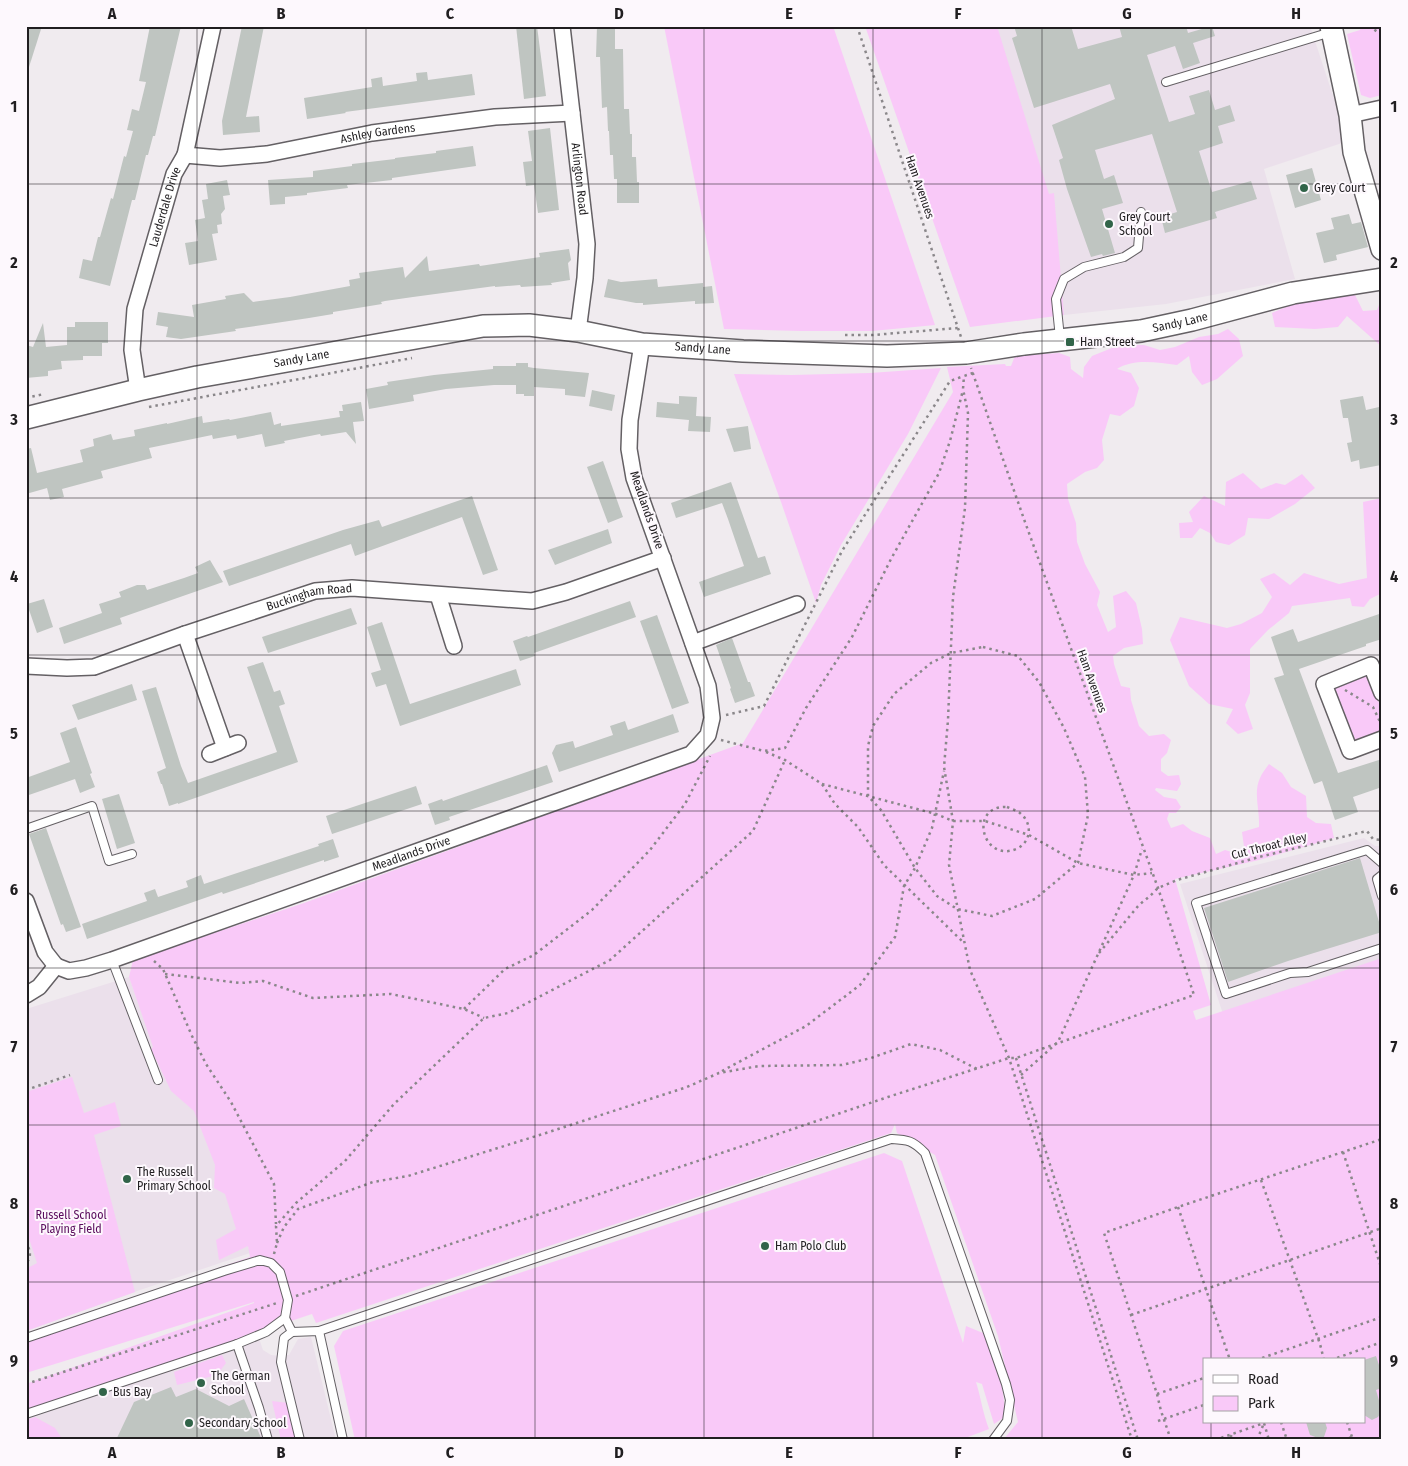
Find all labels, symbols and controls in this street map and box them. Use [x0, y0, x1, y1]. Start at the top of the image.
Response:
text: A [107, 4, 117, 23]
text: B [277, 4, 286, 23]
text: C [446, 4, 455, 23]
text: D [614, 4, 624, 23]
text: E [785, 4, 793, 23]
text: F [954, 4, 962, 23]
text: G [1122, 4, 1132, 23]
text: H [1291, 4, 1301, 23]
text: 1 [11, 97, 17, 116]
text: 1 [1391, 97, 1397, 116]
street label: Ashley Gardens [339, 120, 416, 146]
street label: Arlington Road [568, 142, 591, 216]
street label: Ham Avenues [903, 153, 937, 221]
street label: Lauderdale Drive [146, 164, 184, 249]
place label: Grey Court [1314, 181, 1365, 195]
marker: Grey Court [1298, 182, 1310, 194]
place label: Grey Court School [1119, 210, 1170, 238]
marker: Grey Court School [1103, 218, 1115, 230]
text: 2 [9, 253, 18, 272]
text: 2 [1389, 253, 1398, 272]
street label: Sandy Lane [1151, 309, 1209, 335]
place label: Ham Street [1080, 335, 1135, 349]
marker: Ham Street [1064, 336, 1076, 348]
street label: Sandy Lane [674, 339, 731, 357]
street label: Sandy Lane [273, 347, 330, 370]
text: 3 [9, 410, 18, 429]
text: 3 [1389, 410, 1398, 429]
street label: Meadlands Drive [627, 469, 667, 551]
text: 4 [10, 567, 18, 586]
text: 4 [1390, 567, 1398, 586]
street label: Buckingham Road [265, 581, 353, 614]
street label: Ham Avenues [1074, 647, 1110, 715]
text: 5 [10, 724, 18, 743]
text: 5 [1390, 724, 1398, 743]
street label: Cut Throat Alley [1230, 830, 1309, 862]
street label: Meadlands Drive [370, 833, 452, 874]
text: 6 [10, 880, 18, 899]
text: 6 [1390, 880, 1398, 899]
text: 7 [11, 1037, 18, 1056]
text: 7 [1391, 1037, 1398, 1056]
place label: The Russell Primary School [137, 1165, 211, 1193]
marker: The Russell Primary School [121, 1173, 133, 1185]
text: 8 [10, 1194, 19, 1213]
text: 8 [1390, 1194, 1399, 1213]
park label: Russell School Playing Field [35, 1208, 107, 1236]
place label: Ham Polo Club [775, 1239, 846, 1253]
marker: Ham Polo Club [759, 1240, 771, 1252]
text: 9 [10, 1351, 18, 1370]
text: 9 [1390, 1351, 1398, 1370]
legend [1203, 1358, 1366, 1424]
place label: The German School [211, 1369, 270, 1397]
text: Road [1248, 1370, 1279, 1388]
marker: The German School [195, 1377, 207, 1389]
place label: Bus Bay [113, 1385, 152, 1399]
marker: Bus Bay [97, 1386, 109, 1398]
text: Park [1248, 1394, 1275, 1412]
place label: Secondary School [199, 1416, 286, 1430]
marker: Secondary School [183, 1417, 195, 1429]
text: A [107, 1443, 117, 1462]
text: B [277, 1443, 286, 1462]
text: C [446, 1443, 455, 1462]
text: D [614, 1443, 624, 1462]
text: E [785, 1443, 793, 1462]
text: F [954, 1443, 962, 1462]
text: G [1122, 1443, 1132, 1462]
text: H [1291, 1443, 1301, 1462]

